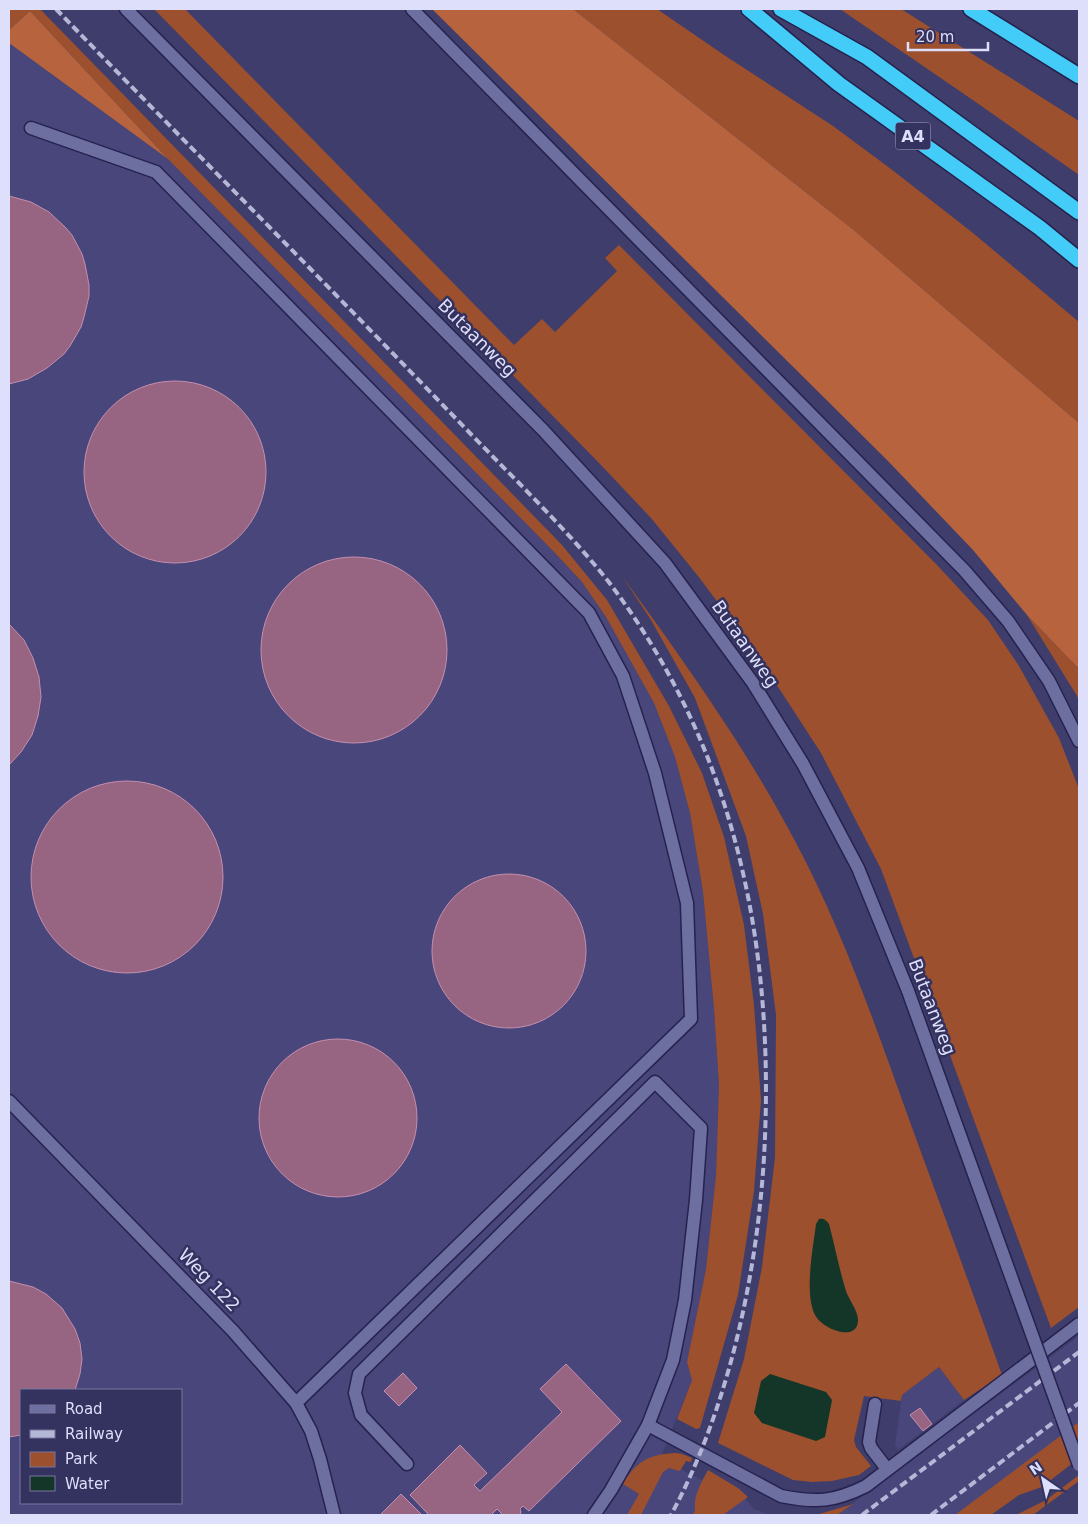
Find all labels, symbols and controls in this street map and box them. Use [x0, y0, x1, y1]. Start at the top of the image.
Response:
scale bar [908, 20, 988, 52]
text: 20 m [916, 28, 954, 46]
road number: A4 [896, 122, 930, 150]
street label: Butaanweg [434, 294, 521, 381]
street label: Butaanweg [708, 596, 783, 691]
street label: Butaanweg [904, 956, 960, 1058]
street label: Weg 122 [174, 1244, 244, 1315]
legend [20, 1389, 182, 1504]
text: Road [65, 1400, 103, 1418]
text: Railway [65, 1425, 123, 1443]
text: Park [65, 1450, 98, 1468]
north arrow [1018, 1454, 1068, 1504]
text: N [1026, 1458, 1045, 1478]
text: Water [65, 1475, 110, 1493]

